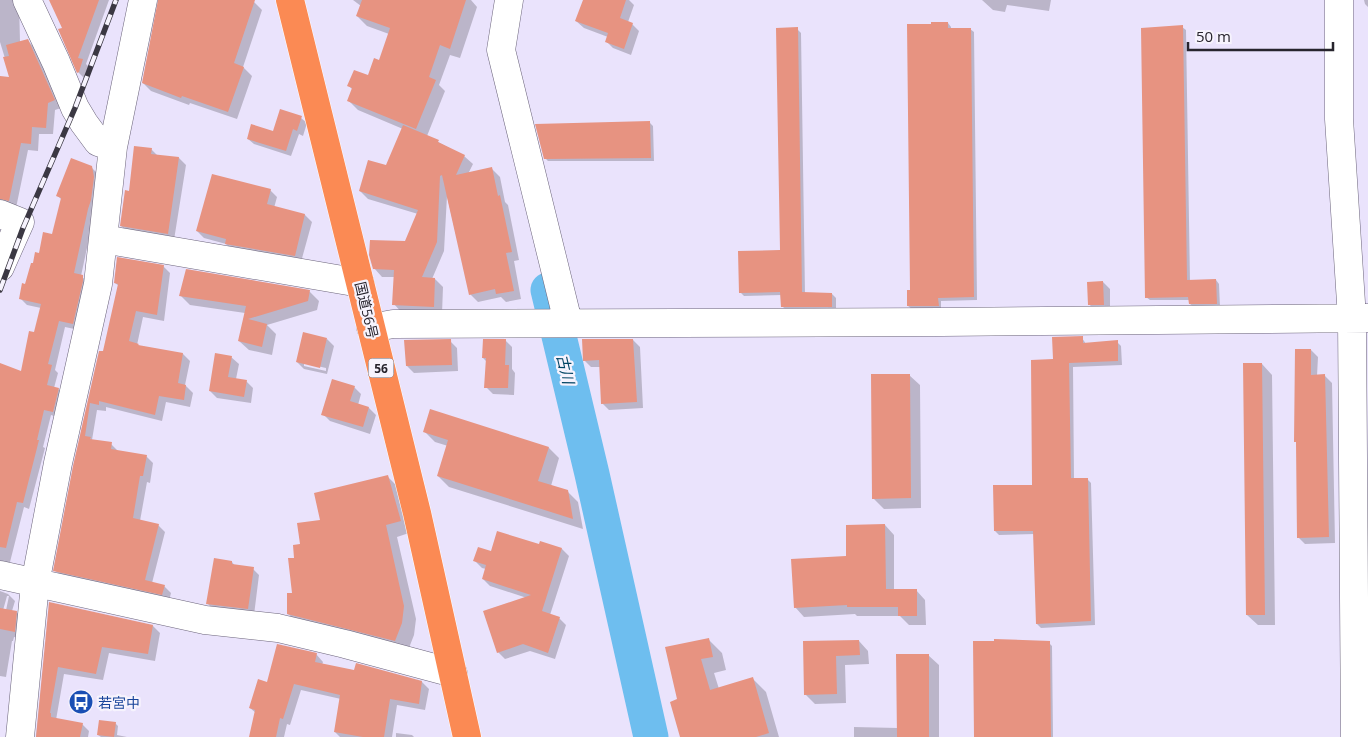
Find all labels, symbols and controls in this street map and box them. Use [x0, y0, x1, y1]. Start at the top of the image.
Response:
scale bar [1188, 20, 1333, 52]
text: 50 m [1196, 26, 1231, 46]
street label: 国道56号 [351, 280, 383, 340]
water label: 古川 [553, 352, 580, 388]
road number: 56 [368, 358, 394, 378]
bus stop icon: 若宮中 [68, 689, 94, 715]
place label: 若宮中 [98, 693, 140, 712]

